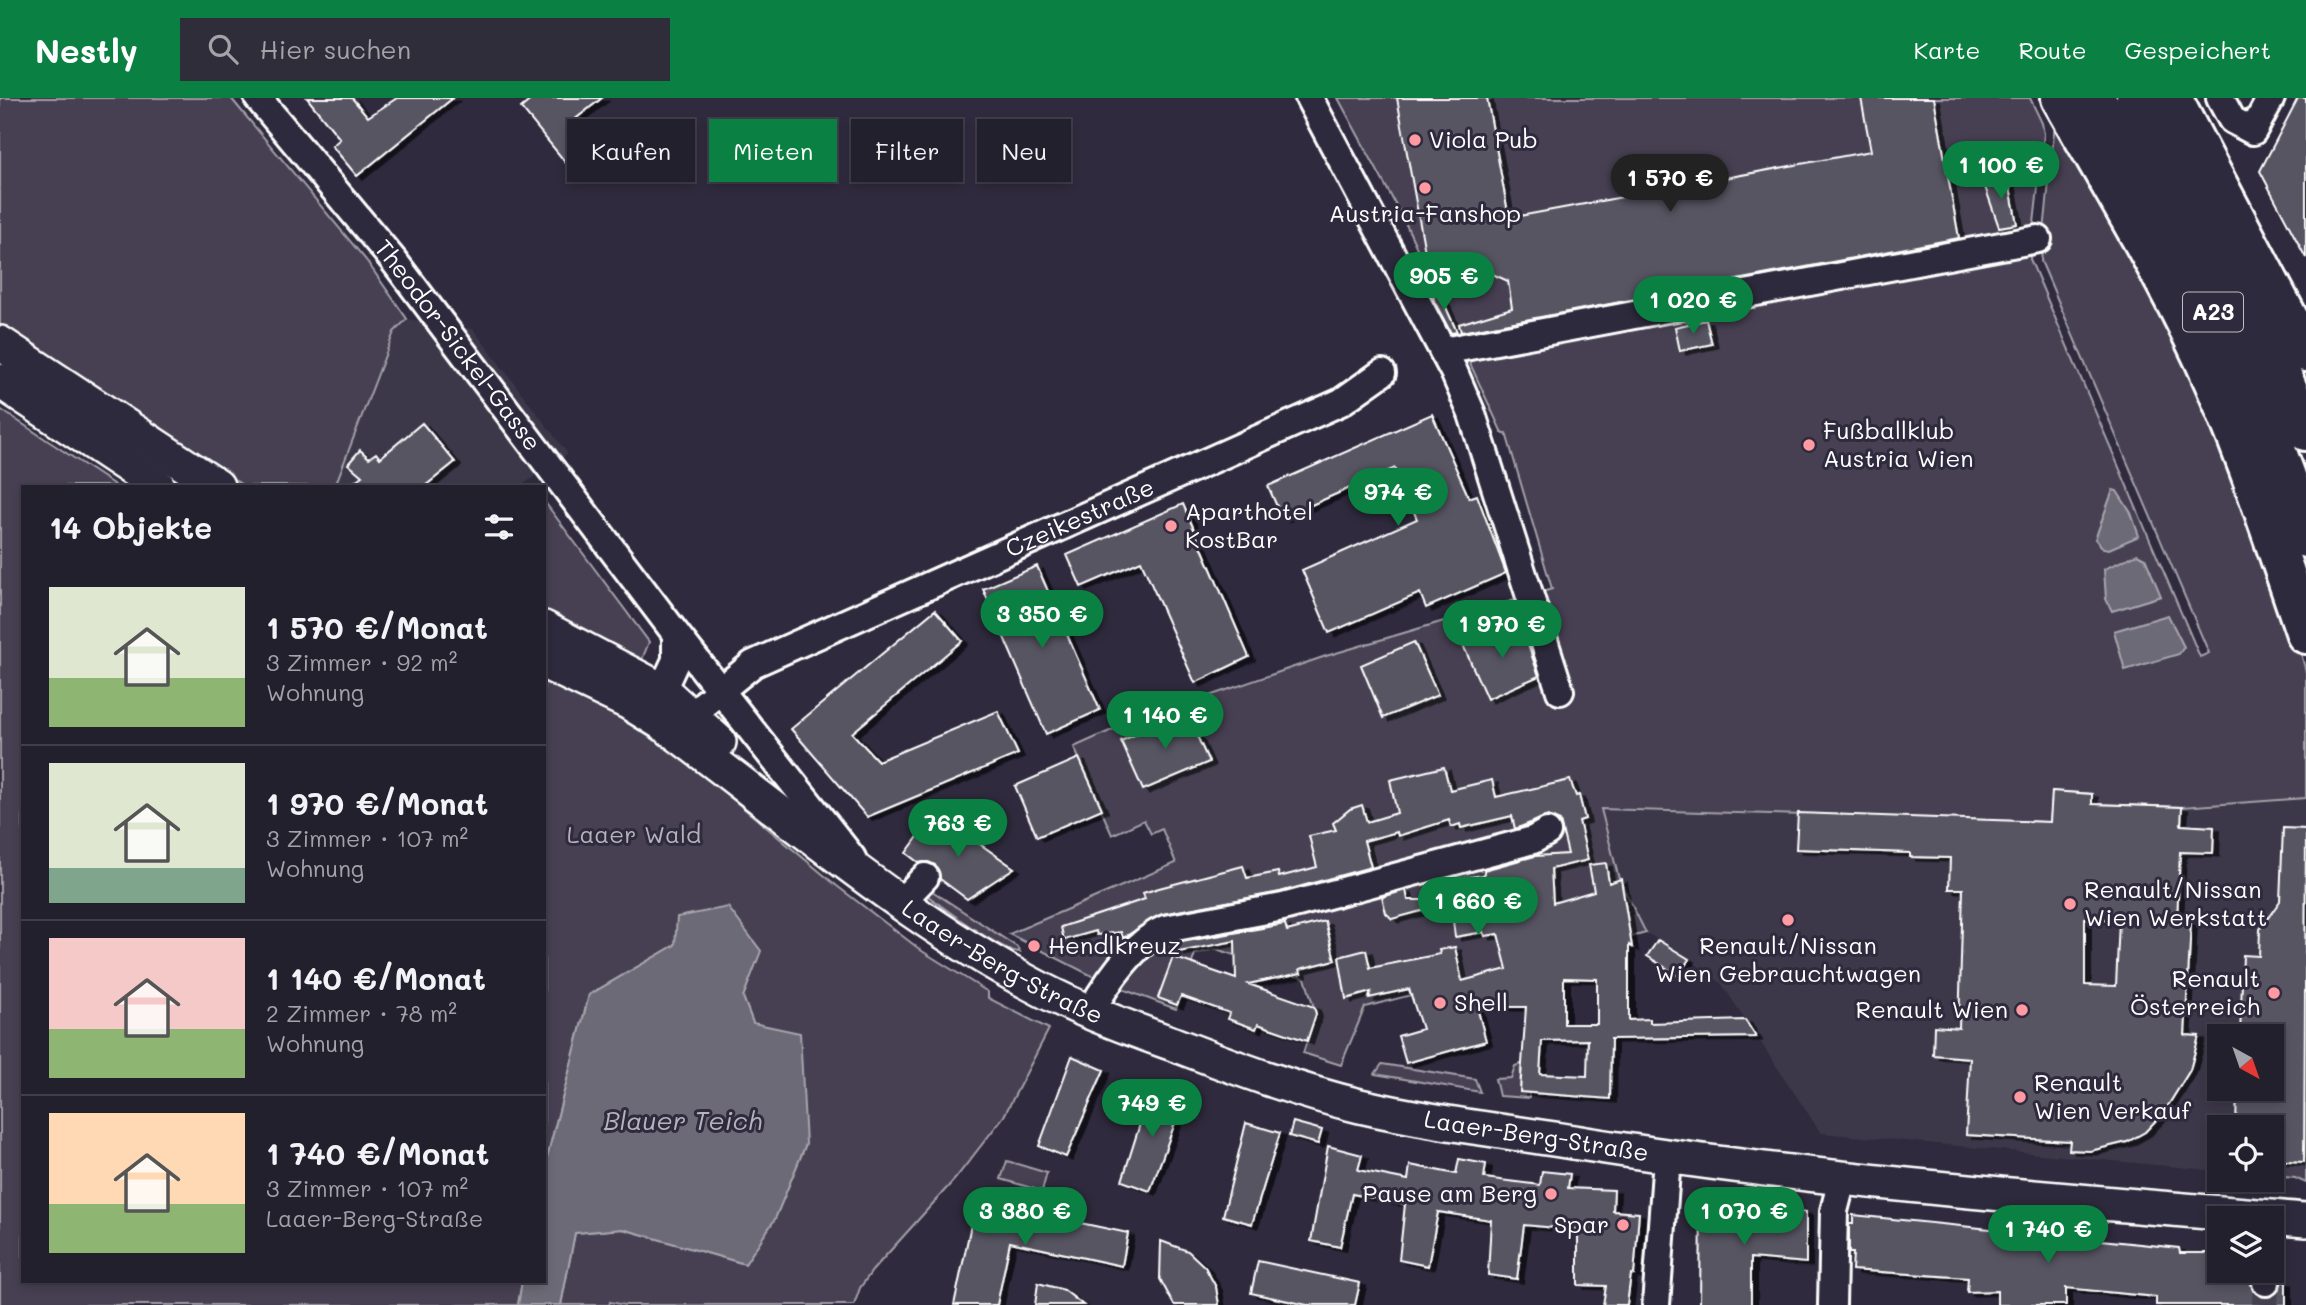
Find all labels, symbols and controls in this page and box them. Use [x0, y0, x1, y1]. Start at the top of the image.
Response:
search box [180, 18, 670, 81]
text: Nestly [35, 28, 138, 71]
icon: search [204, 30, 242, 68]
text: Hier suchen [260, 32, 411, 66]
text: Karte [1913, 34, 1980, 65]
text: Route [2018, 34, 2087, 65]
text: Gespeichert [2125, 34, 2271, 65]
chip: Kaufen [567, 119, 695, 182]
chip: Mieten [709, 119, 837, 182]
chip: Filter [851, 119, 963, 182]
chip: Neu [977, 119, 1071, 182]
place label: Viola Pub [1429, 123, 1538, 154]
marker: Viola Pub [1407, 132, 1423, 148]
pin: 1 100 € [1936, 141, 2066, 201]
text: 1 100 € [1958, 149, 2044, 179]
pin: 1 570 € [1605, 155, 1735, 214]
text: 1 570 € [1627, 162, 1713, 192]
marker: Austria-Fanshop [1417, 180, 1433, 196]
place label: Austria-Fanshop [1329, 197, 1521, 228]
street label: Theodor-Sickel-Gasse [369, 232, 549, 456]
pin: 905 € [1395, 252, 1493, 312]
text: 905 € [1410, 260, 1478, 290]
pin: 1 020 € [1628, 276, 1758, 336]
text: 1 020 € [1649, 284, 1737, 314]
road number: A23 [2183, 293, 2243, 332]
place label: Fußballklub Austria Wien [1823, 414, 1974, 473]
marker: Fußballklub Austria Wien [1801, 437, 1817, 453]
pin: 974 € [1349, 468, 1447, 528]
street label: Czeikestraße [1000, 470, 1159, 564]
text: 974 € [1364, 476, 1432, 506]
place label: Aparthotel KostBar [1185, 495, 1313, 554]
text: 14 Objekte [49, 507, 212, 547]
icon: filters [480, 508, 518, 546]
marker: Aparthotel KostBar [1163, 518, 1179, 534]
pin: 3 350 € [977, 590, 1107, 650]
text: 3 350 € [996, 598, 1088, 628]
pin: 1 970 € [1437, 601, 1567, 660]
text: 1 570 €/Monat [266, 607, 488, 647]
text: 1 970 € [1459, 608, 1545, 638]
icon: home [105, 615, 189, 699]
text: 3 Zimmer · 92 m² [266, 647, 457, 677]
text: Wohnung [266, 677, 364, 707]
pin: 1 140 € [1100, 692, 1230, 751]
text: 1 140 € [1123, 699, 1207, 729]
text: 1 970 €/Monat [266, 783, 488, 823]
icon: home [105, 791, 189, 875]
pin: 763 € [909, 800, 1007, 859]
text: 763 € [924, 807, 992, 837]
park label: Laaer Wald [567, 818, 701, 849]
text: 3 Zimmer · 107 m² [266, 823, 468, 853]
text: Wohnung [266, 853, 364, 883]
place label: Renault/Nissan Wien Werkstatt [2084, 873, 2267, 932]
pin: 1 660 € [1413, 878, 1543, 937]
text: 1 660 € [1434, 885, 1522, 915]
street label: Laaer-Berg-Straße [897, 892, 1108, 1030]
marker: Renault/Nissan Wien Werkstatt [2062, 896, 2078, 912]
marker: Renault/Nissan Wien Gebrauchtwagen [1780, 912, 1796, 928]
place label: Hendlkreuz [1048, 929, 1181, 960]
place label: Renault/Nissan Wien Gebrauchtwagen [1655, 929, 1921, 988]
marker: Hendlkreuz [1026, 938, 1042, 954]
text: 1 140 €/Monat [266, 958, 486, 998]
place label: Renault Österreich [2130, 962, 2260, 1021]
icon: home [105, 966, 189, 1050]
marker: Renault Österreich [2266, 985, 2282, 1001]
place label: Shell [1454, 986, 1508, 1017]
place label: Renault Wien [1856, 993, 2008, 1024]
marker: Shell [1432, 995, 1448, 1011]
text: 2 Zimmer · 78 m² [266, 998, 457, 1028]
marker: Renault Wien [2014, 1002, 2030, 1018]
north arrow [2207, 1024, 2284, 1101]
map controls [2207, 1024, 2284, 1283]
text: Wohnung [266, 1028, 364, 1058]
place label: Renault Wien Verkauf [2034, 1066, 2191, 1125]
pin: 749 € [1103, 1080, 1201, 1139]
text: 749 € [1118, 1087, 1186, 1117]
marker: Renault Wien Verkauf [2012, 1089, 2028, 1105]
street label: Laaer-Berg-Straße [1422, 1102, 1651, 1167]
water label: Blauer Teich [603, 1103, 763, 1137]
button: locate [2207, 1115, 2284, 1192]
text: 1 740 €/Monat [266, 1133, 489, 1173]
icon: home [105, 1141, 189, 1225]
text: 3 Zimmer · 107 m² [266, 1173, 468, 1203]
place label: Pause am Berg [1363, 1177, 1537, 1208]
marker: Pause am Berg [1543, 1186, 1559, 1202]
pin: 3 380 € [960, 1188, 1090, 1247]
pin: 1 070 € [1679, 1188, 1809, 1247]
text: 3 380 € [979, 1195, 1071, 1225]
text: 1 070 € [1700, 1195, 1788, 1225]
text: Laaer-Berg-Straße [266, 1203, 483, 1233]
pin: 1 740 € [1983, 1206, 2113, 1265]
button: layers [2207, 1206, 2284, 1283]
place label: Spar [1554, 1208, 1609, 1239]
text: 1 740 € [2004, 1213, 2092, 1243]
marker: Spar [1615, 1217, 1631, 1233]

